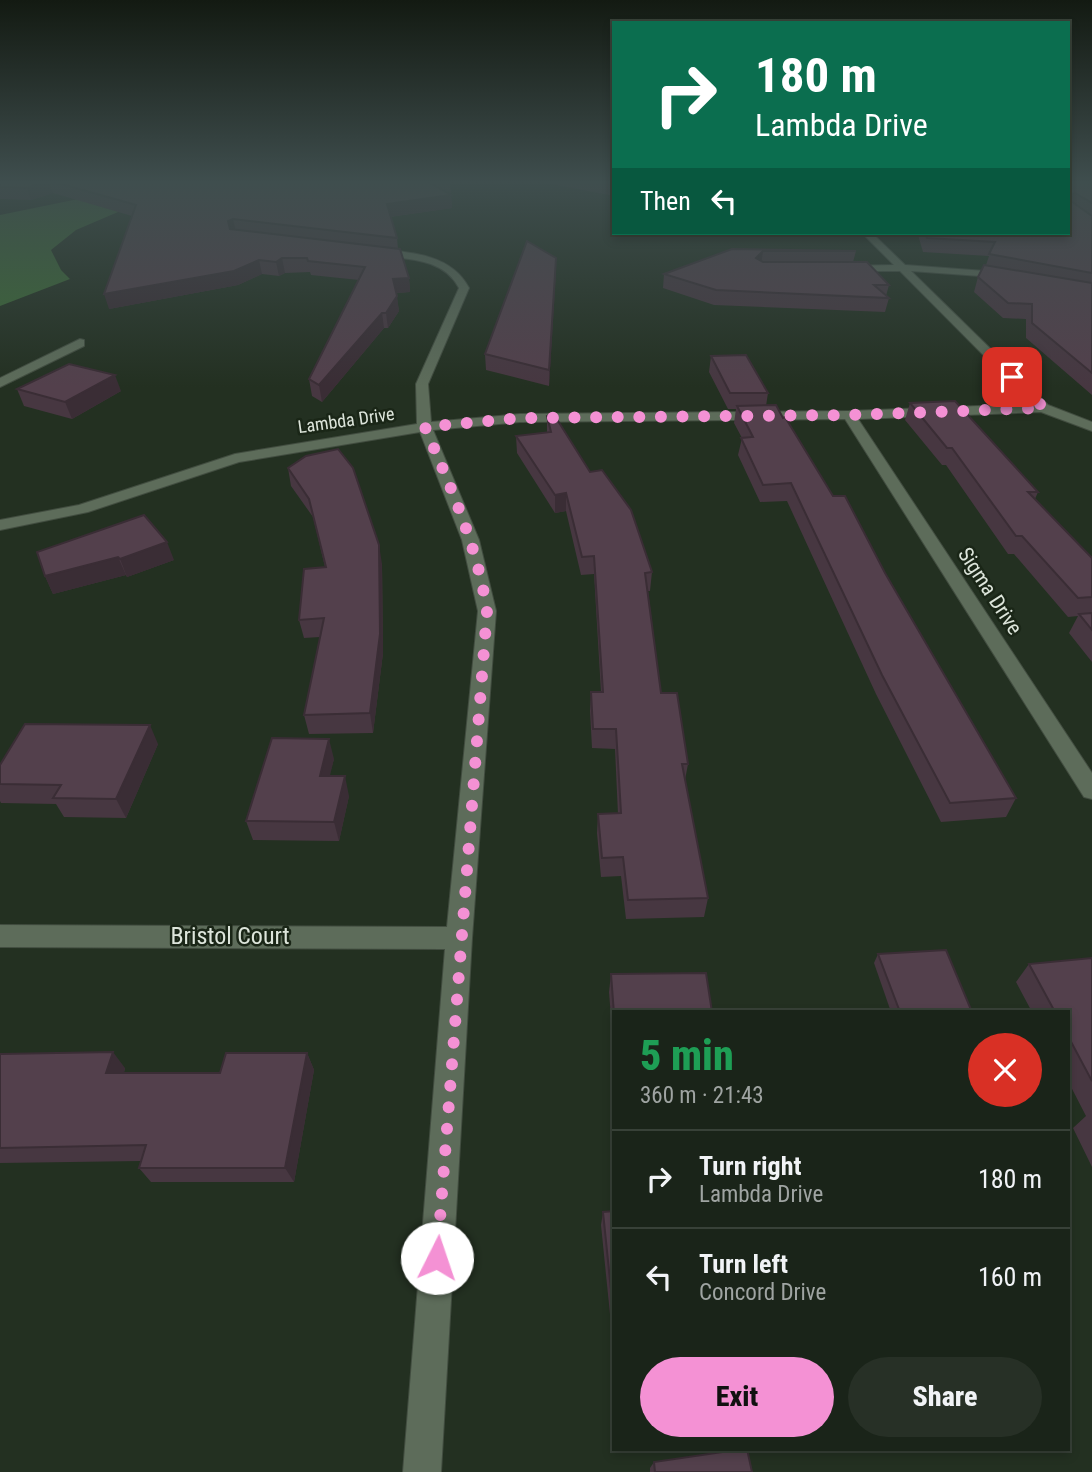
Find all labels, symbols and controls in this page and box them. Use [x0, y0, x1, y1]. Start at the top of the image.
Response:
text: 180 m [755, 47, 877, 104]
icon: right [640, 49, 731, 140]
text: Lambda Drive [755, 106, 928, 144]
icon: left [705, 182, 743, 220]
text: Then [640, 186, 691, 216]
pin [982, 347, 1042, 407]
icon: arrive [993, 358, 1031, 396]
street label: Lambda Drive [296, 403, 396, 437]
street label: Sigma Drive [953, 543, 1027, 639]
street label: Bristol Court [170, 922, 290, 950]
text: 5 min [640, 1031, 734, 1080]
button: close [968, 1033, 1042, 1107]
text: 360 m · 21:43 [640, 1082, 764, 1109]
text: Turn right [699, 1151, 801, 1181]
icon: right [640, 1160, 678, 1198]
text: 180 m [978, 1164, 1042, 1194]
text: Lambda Drive [699, 1181, 823, 1208]
position arrow [400, 1221, 474, 1295]
text: Turn left [699, 1249, 788, 1279]
icon: left [640, 1258, 678, 1296]
text: 160 m [978, 1262, 1042, 1292]
text: Concord Drive [699, 1279, 826, 1306]
button: Exit [640, 1357, 834, 1437]
button: Share [848, 1357, 1042, 1437]

